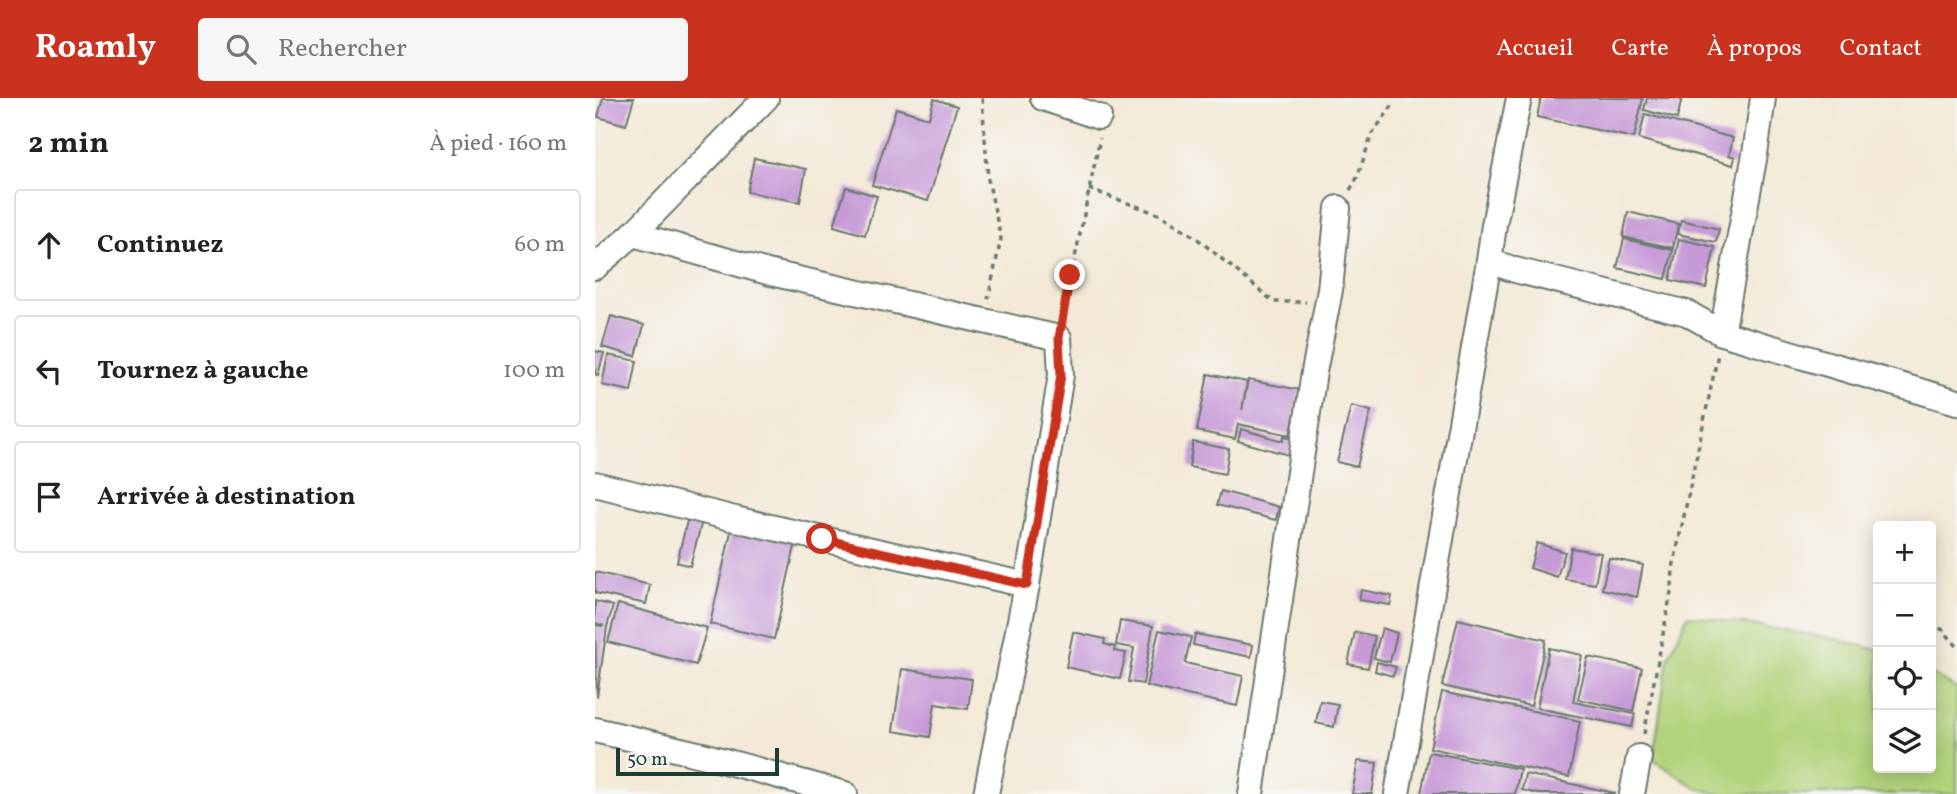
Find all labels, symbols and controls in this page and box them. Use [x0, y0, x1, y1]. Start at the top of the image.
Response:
search box [198, 18, 688, 81]
text: Roamly [35, 26, 156, 72]
icon: search [222, 30, 260, 68]
text: Rechercher [278, 31, 407, 67]
text: Accueil [1496, 32, 1573, 66]
text: Carte [1611, 32, 1669, 66]
text: À propos [1707, 32, 1802, 66]
text: Contact [1840, 32, 1922, 66]
text: 2 min [28, 123, 109, 165]
text: À pied · 160 m [429, 128, 567, 160]
icon: ahead [30, 226, 68, 264]
text: Continuez [97, 227, 223, 263]
text: 60 m [515, 229, 565, 261]
route end [1054, 259, 1085, 290]
icon: left [30, 352, 68, 390]
text: Tournez à gauche [97, 353, 309, 389]
text: 100 m [503, 355, 565, 387]
icon: arrive [30, 478, 68, 516]
text: Arrivée à destination [97, 479, 356, 515]
map controls [1873, 521, 1936, 773]
button: + [1873, 521, 1936, 584]
route start [806, 523, 837, 554]
button: − [1873, 584, 1936, 647]
button: locate [1873, 647, 1936, 710]
button: layers [1873, 710, 1936, 773]
scale bar [616, 745, 779, 777]
text: 50 m [627, 747, 668, 773]

